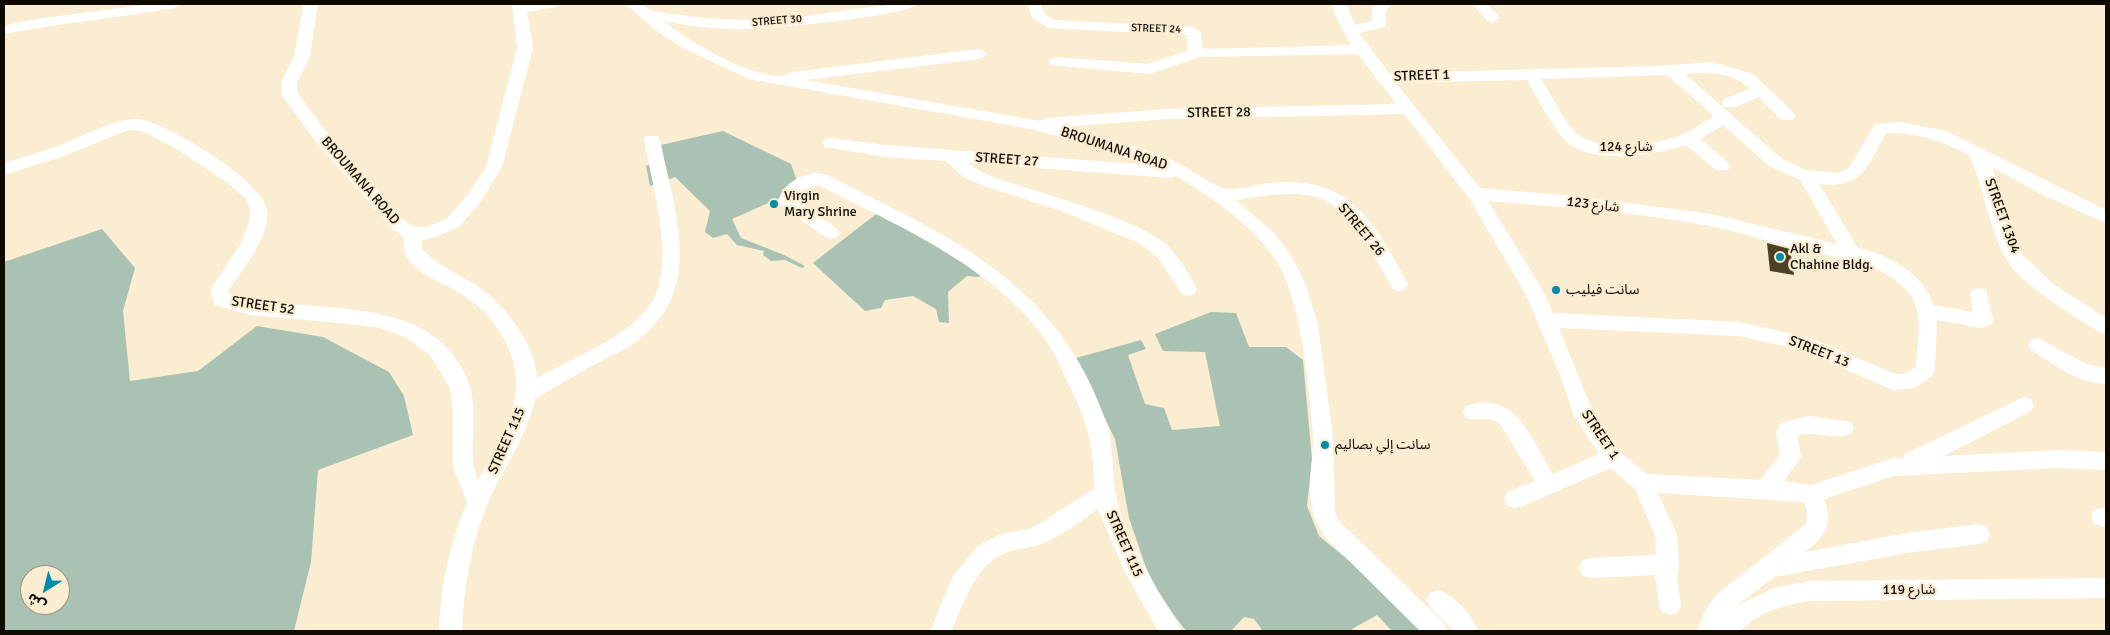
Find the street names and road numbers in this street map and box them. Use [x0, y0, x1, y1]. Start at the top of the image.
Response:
street label: STREET 30 [752, 12, 802, 30]
street label: STREET 24 [1131, 22, 1181, 36]
street label: STREET 1 [1394, 67, 1450, 85]
street label: STREET 28 [1187, 104, 1251, 122]
street label: BROUMANA ROAD [1059, 124, 1169, 174]
street label: BROUMANA ROAD [317, 134, 403, 228]
street label: شارع 124 [1599, 139, 1653, 155]
street label: STREET 27 [975, 149, 1039, 171]
street label: STREET 1304 [1981, 176, 2023, 256]
street label: شارع 123 [1566, 193, 1620, 217]
street label: STREET 26 [1334, 200, 1388, 260]
street label: STREET 52 [230, 293, 296, 319]
street label: STREET 13 [1786, 333, 1852, 371]
street label: STREET 115 [485, 405, 529, 477]
street label: STREET 1 [1577, 407, 1623, 463]
street label: STREET 115 [1102, 508, 1146, 580]
street label: شارع 119 [1882, 582, 1936, 598]

